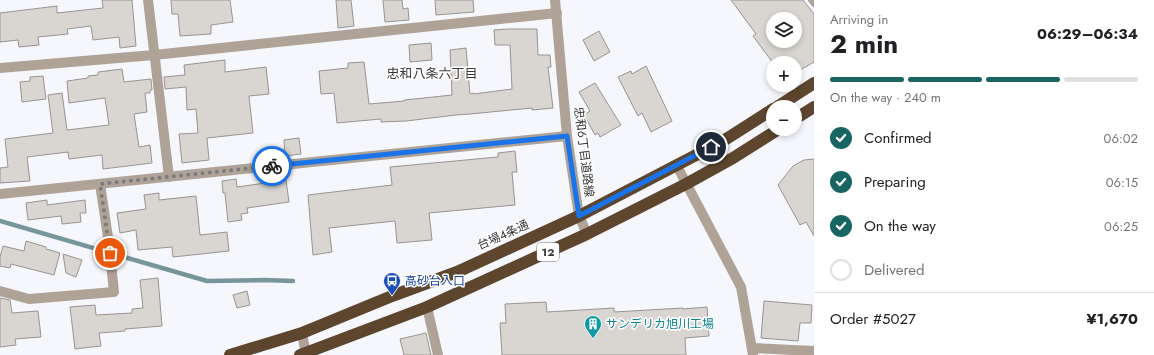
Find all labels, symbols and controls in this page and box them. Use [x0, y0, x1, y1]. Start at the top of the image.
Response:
text: Arriving in [830, 10, 888, 29]
map controls [766, 12, 802, 136]
button: layers [766, 12, 802, 48]
text: 06:29–06:34 [1037, 23, 1138, 45]
text: 2 min [830, 25, 898, 63]
button: + [766, 56, 802, 92]
district label: 忠和八条六丁目 [386, 64, 478, 83]
text: On the way · 240 m [830, 88, 941, 107]
button: − [766, 100, 802, 136]
street label: 忠和6丁目道路線 [570, 106, 598, 198]
icon: check [830, 127, 852, 149]
text: Confirmed [864, 127, 932, 149]
text: 06:02 [1104, 129, 1138, 148]
pin [694, 130, 728, 164]
icon: home [700, 136, 722, 158]
courier [252, 146, 292, 186]
icon: bike [261, 155, 283, 177]
icon: check [830, 171, 852, 193]
text: Preparing [864, 171, 926, 193]
text: 06:15 [1106, 173, 1138, 192]
icon: check [830, 215, 852, 237]
text: On the way [864, 215, 936, 237]
street label: 台場4条通 [474, 216, 532, 254]
text: 06:25 [1104, 217, 1138, 236]
pin [93, 236, 127, 270]
icon: bag [99, 242, 121, 264]
road number: 12 [537, 243, 559, 261]
text: Delivered [864, 259, 925, 281]
bus stop icon: 高砂台入口 [382, 271, 402, 296]
place label: 高砂台入口 [405, 272, 465, 290]
text: Order #5027 [830, 308, 916, 330]
text: ¥1,670 [1086, 308, 1138, 330]
building icon: サンデリカ旭川工場 [583, 314, 603, 339]
place label: サンデリカ旭川工場 [606, 315, 714, 333]

